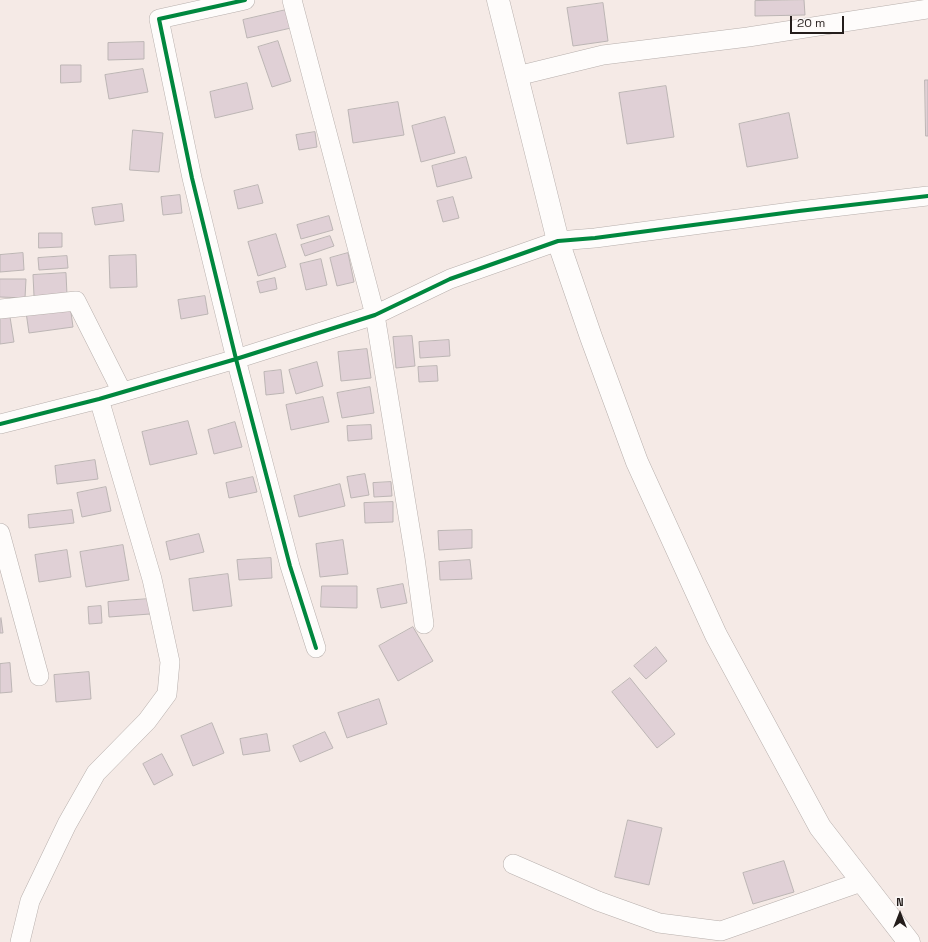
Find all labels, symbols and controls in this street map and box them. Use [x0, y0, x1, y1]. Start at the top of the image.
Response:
scale bar [792, 8, 846, 34]
text: 20 m [797, 15, 825, 31]
north arrow [880, 894, 920, 934]
text: N [896, 895, 904, 909]

